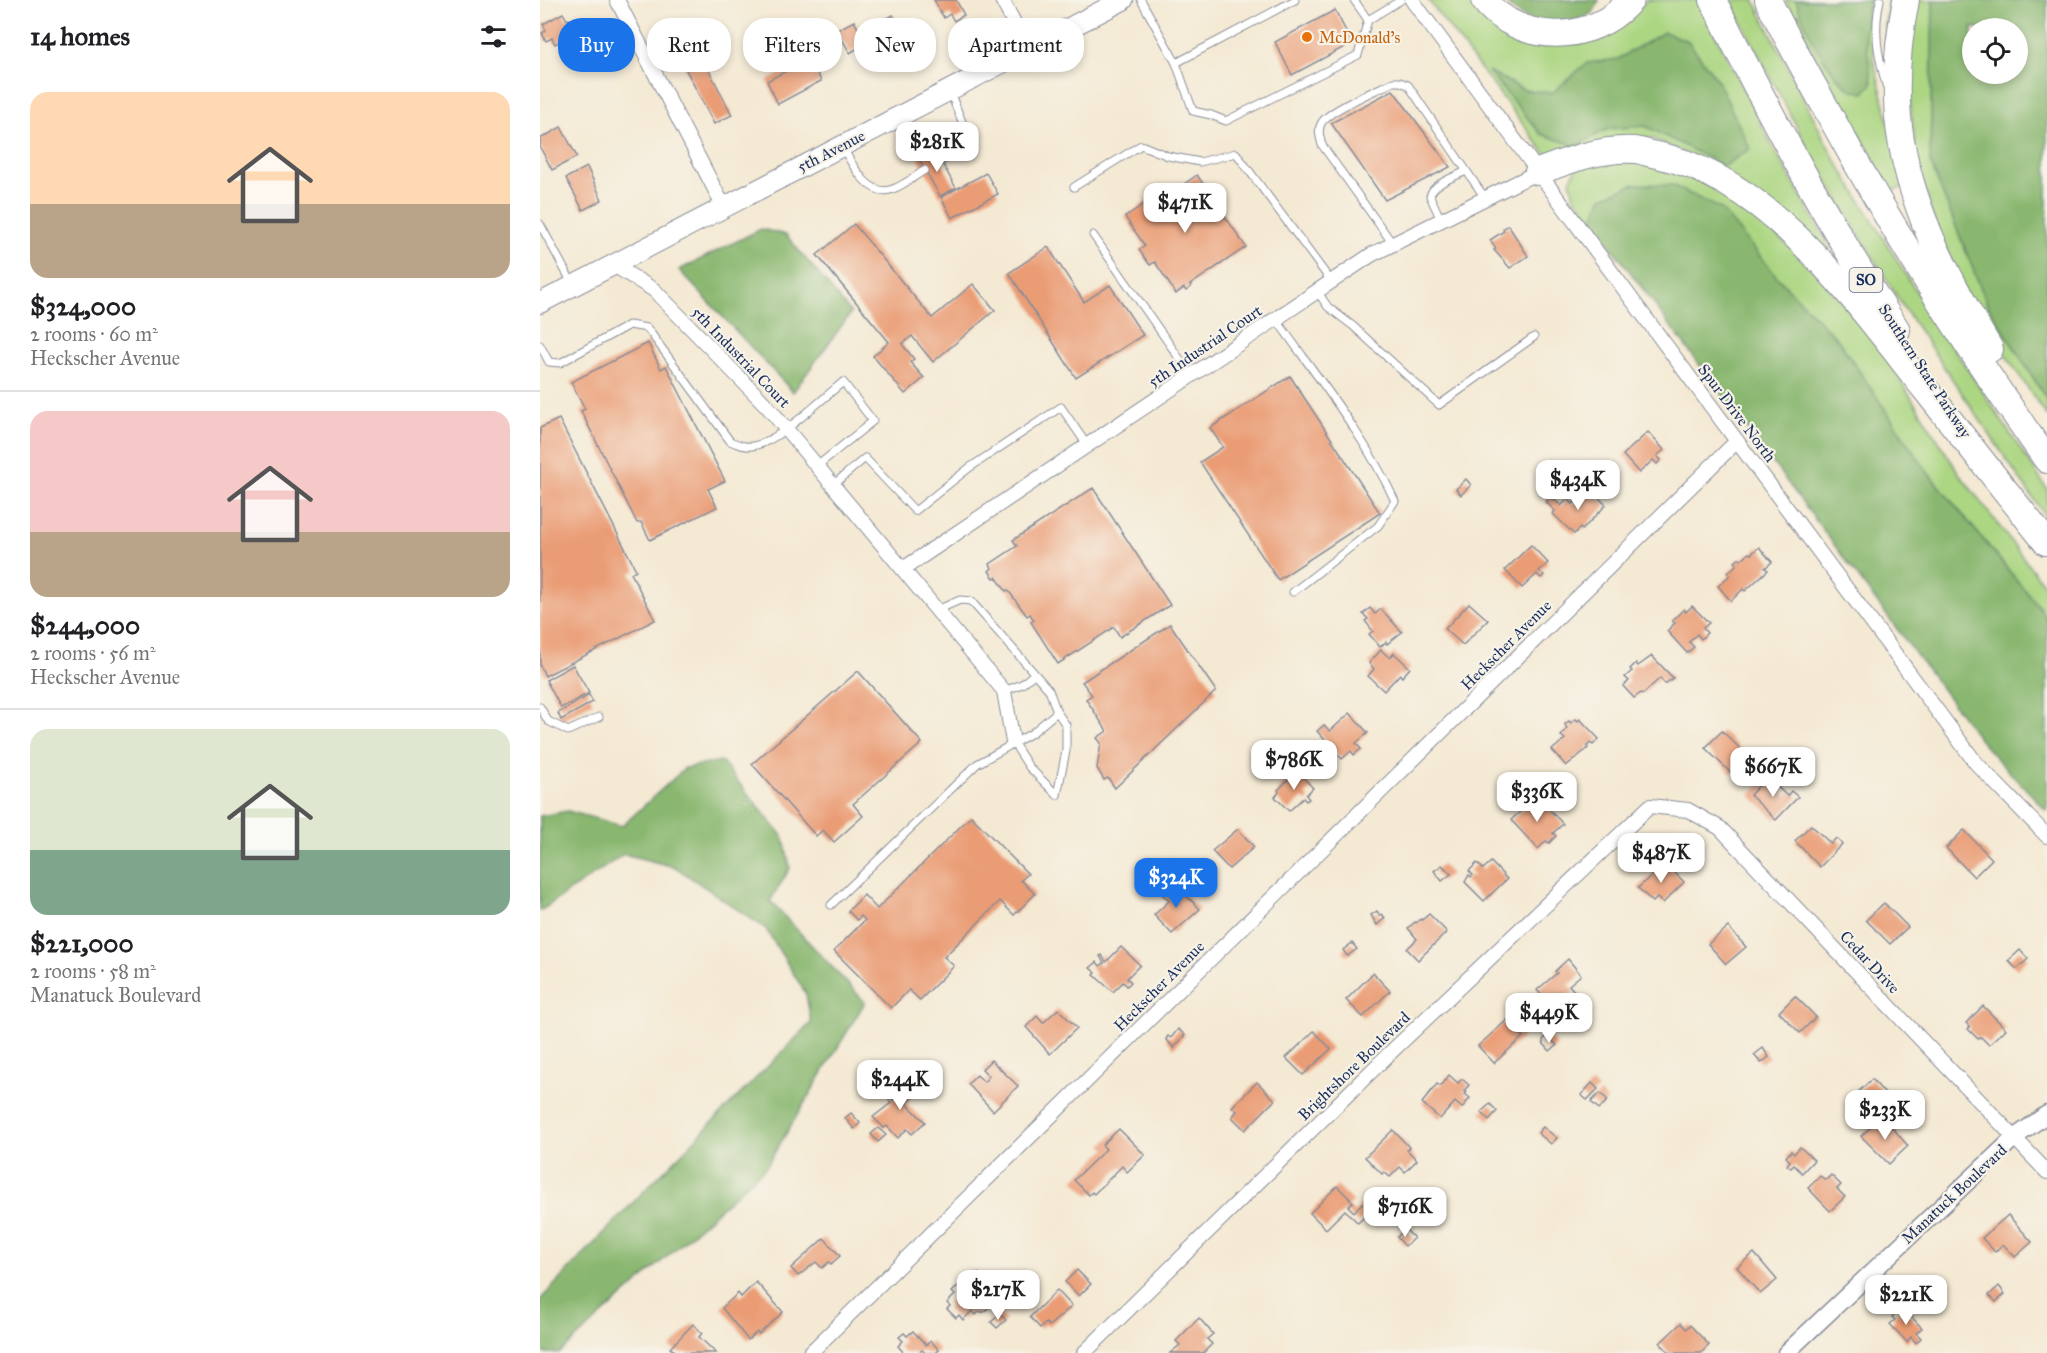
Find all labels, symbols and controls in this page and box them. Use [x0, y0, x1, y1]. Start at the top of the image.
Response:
chip: Buy [558, 18, 635, 72]
chip: Rent [647, 18, 731, 72]
chip: Filters [743, 18, 842, 72]
chip: New [854, 18, 936, 72]
chip: Apartment [948, 18, 1084, 72]
map controls [1962, 18, 2028, 84]
button: locate [1962, 18, 2028, 84]
text: 14 homes [30, 20, 130, 52]
icon: filters [477, 20, 510, 53]
place label: McDonald's [1319, 28, 1400, 47]
marker: McDonald's [1300, 30, 1314, 44]
pin: $281K [895, 122, 979, 173]
street label: 5th Avenue [794, 126, 868, 176]
text: $281K [910, 129, 964, 153]
icon: home [216, 131, 324, 239]
pin: $471K [1143, 183, 1227, 234]
text: $471K [1157, 190, 1213, 214]
road number: SO [1850, 268, 1882, 292]
text: $324,000 [30, 290, 136, 322]
street label: Southern State Parkway [1875, 300, 1976, 442]
street label: 5th Industrial Court [1144, 301, 1266, 391]
street label: 5th Industrial Court [688, 302, 794, 412]
text: 2 rooms · 60 m² [30, 322, 158, 346]
text: Heckscher Avenue [30, 346, 180, 370]
street label: Spur Drive North [1694, 360, 1780, 466]
icon: home [216, 450, 324, 558]
pin: $434K [1536, 460, 1620, 511]
text: $434K [1550, 467, 1606, 491]
street label: Heckscher Avenue [1457, 596, 1555, 694]
text: $244,000 [30, 609, 140, 641]
text: 2 rooms · 56 m² [30, 641, 156, 665]
text: Heckscher Avenue [30, 665, 180, 689]
pin: $786K [1252, 740, 1336, 791]
text: $786K [1265, 747, 1323, 771]
pin: $667K [1731, 747, 1815, 798]
text: $667K [1744, 754, 1802, 778]
icon: home [216, 768, 324, 876]
pin: $336K [1495, 772, 1579, 823]
text: $336K [1511, 779, 1563, 803]
pin: $487K [1619, 833, 1703, 884]
text: $487K [1632, 840, 1690, 864]
pin: $324K [1134, 858, 1218, 909]
text: $324K [1148, 865, 1204, 889]
text: $221,000 [30, 927, 134, 959]
street label: Cedar Drive [1836, 927, 1904, 998]
street label: Heckscher Avenue [1110, 937, 1208, 1035]
text: 2 rooms · 58 m² [30, 959, 156, 983]
text: Manatuck Boulevard [30, 983, 201, 1007]
pin: $449K [1507, 993, 1591, 1044]
text: $449K [1519, 1000, 1579, 1024]
street label: Brightshore Boulevard [1294, 1008, 1415, 1125]
pin: $244K [858, 1060, 942, 1111]
text: $244K [871, 1067, 929, 1091]
pin: $233K [1843, 1090, 1927, 1141]
text: $233K [1859, 1097, 1911, 1121]
street label: Manatuck Boulevard [1897, 1140, 2011, 1248]
pin: $716K [1363, 1187, 1447, 1238]
text: $716K [1378, 1194, 1432, 1218]
pin: $217K [956, 1270, 1040, 1321]
pin: $221K [1864, 1275, 1948, 1326]
text: $217K [971, 1277, 1025, 1301]
text: $221K [1879, 1282, 1933, 1306]

